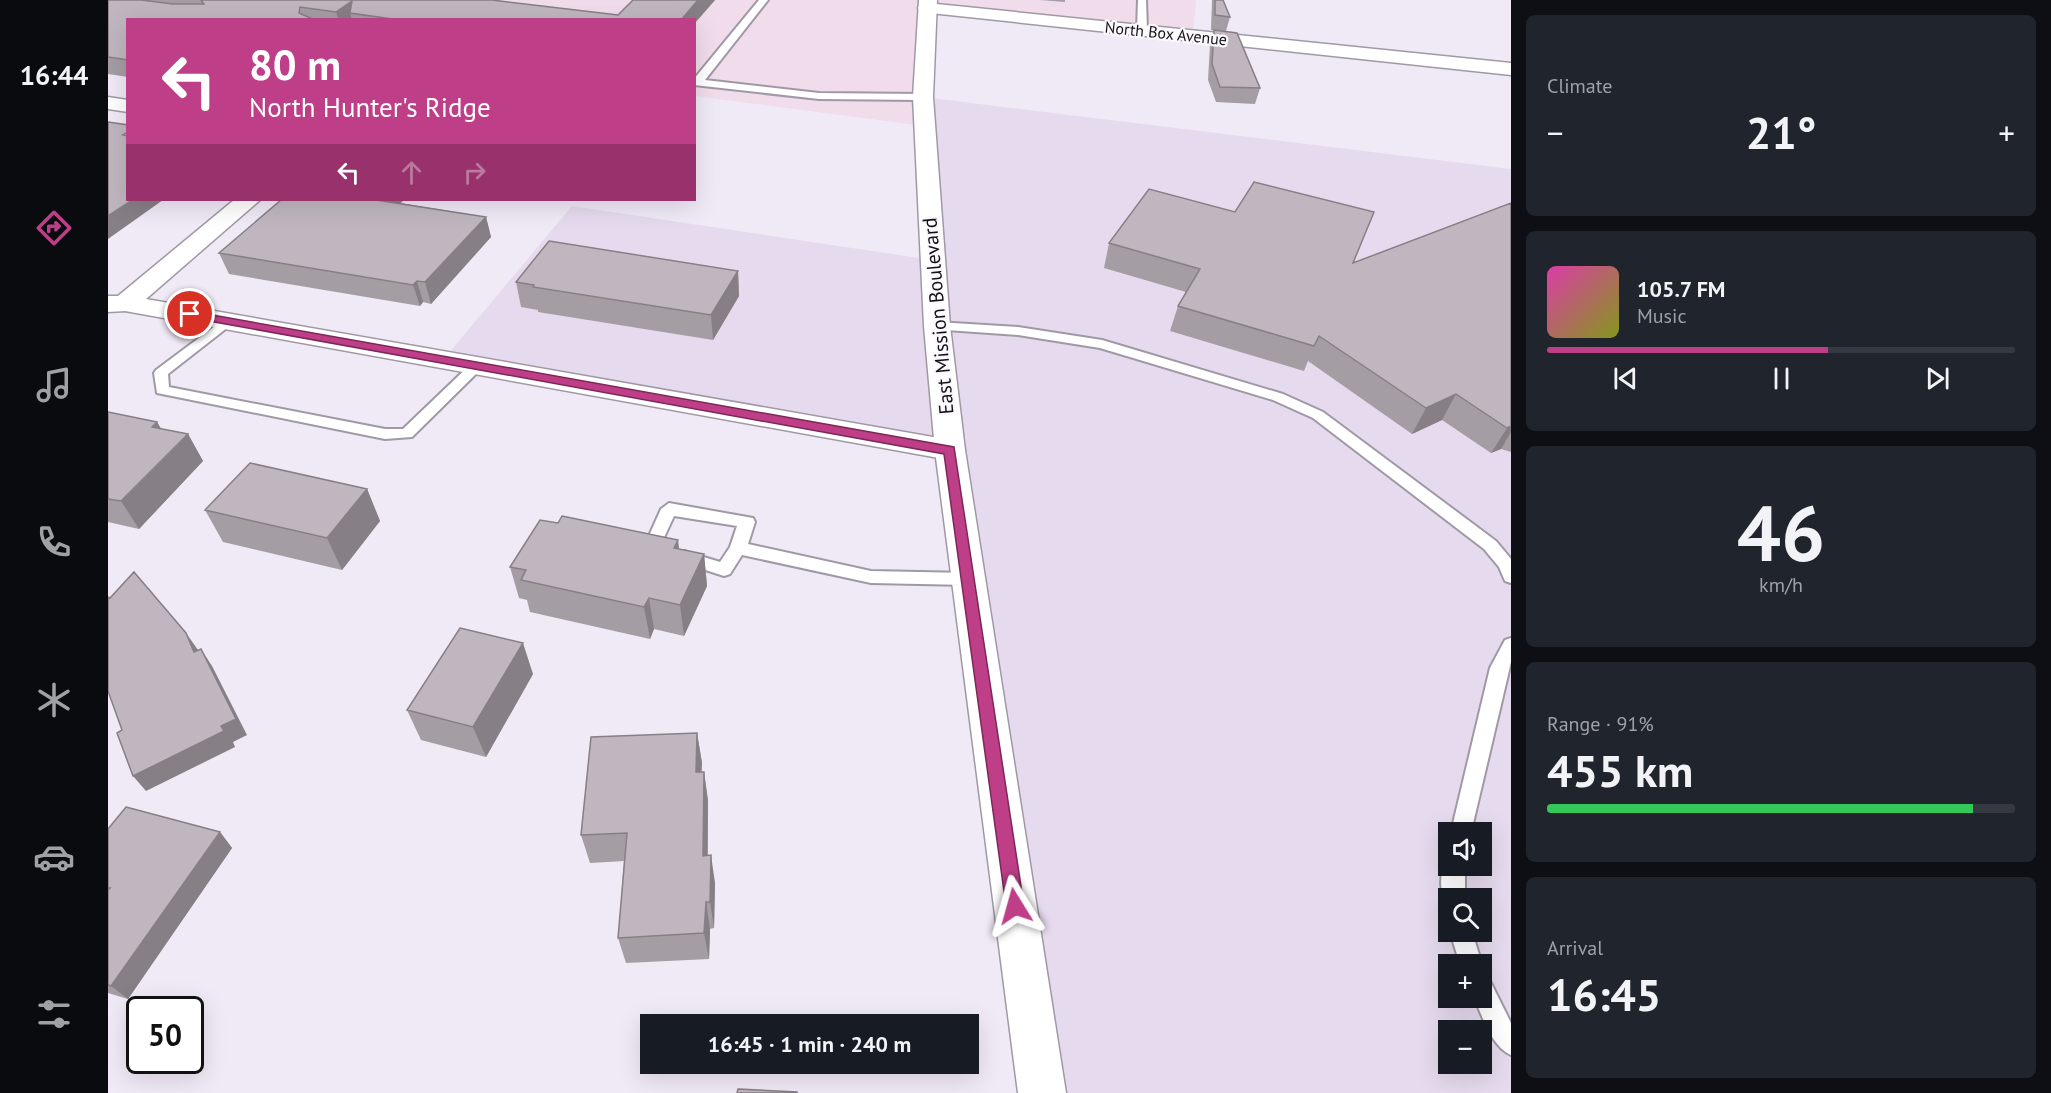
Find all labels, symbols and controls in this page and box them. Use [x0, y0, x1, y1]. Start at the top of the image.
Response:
street label: North Box Avenue [1104, 17, 1228, 49]
text: 80 m [249, 37, 341, 92]
icon: left [150, 42, 228, 120]
text: 16:44 [20, 58, 88, 92]
text: Climate [1547, 73, 1613, 99]
text: North Hunter's Ridge [249, 90, 491, 124]
text: 21° [1746, 103, 1816, 161]
text: − [1547, 111, 1564, 154]
text: + [1998, 111, 2015, 154]
icon: left [332, 156, 365, 189]
icon: ahead [395, 156, 428, 189]
icon: right [458, 156, 491, 189]
icon: directions [33, 207, 75, 249]
street label: East Mission Boulevard [916, 217, 960, 415]
text: 105.7 FM [1637, 275, 1725, 303]
pin [164, 288, 215, 339]
icon: arrive [173, 297, 206, 330]
text: Music [1637, 303, 1686, 329]
icon: previous [1609, 362, 1642, 395]
icon: pause [1765, 362, 1798, 395]
icon: next [1921, 362, 1954, 395]
icon: music [33, 364, 75, 406]
text: 46 [1737, 482, 1825, 583]
icon: phone [33, 521, 75, 563]
text: km/h [1759, 572, 1803, 598]
icon: climate [33, 679, 75, 721]
text: Range · 91% [1547, 711, 1654, 737]
text: 455 km [1547, 741, 1693, 799]
map controls [1438, 822, 1492, 1074]
button: sound [1438, 822, 1492, 876]
icon: car [33, 836, 75, 878]
position arrow [983, 874, 1047, 938]
button: search [1438, 888, 1492, 942]
text: Arrival [1547, 935, 1603, 961]
button: + [1438, 954, 1492, 1008]
text: 16:45 [1547, 965, 1661, 1023]
icon: filters [33, 993, 75, 1035]
speed limit sign: 50 [126, 996, 204, 1074]
button: − [1438, 1020, 1492, 1074]
text: 16:45 · 1 min · 240 m [708, 1030, 911, 1058]

